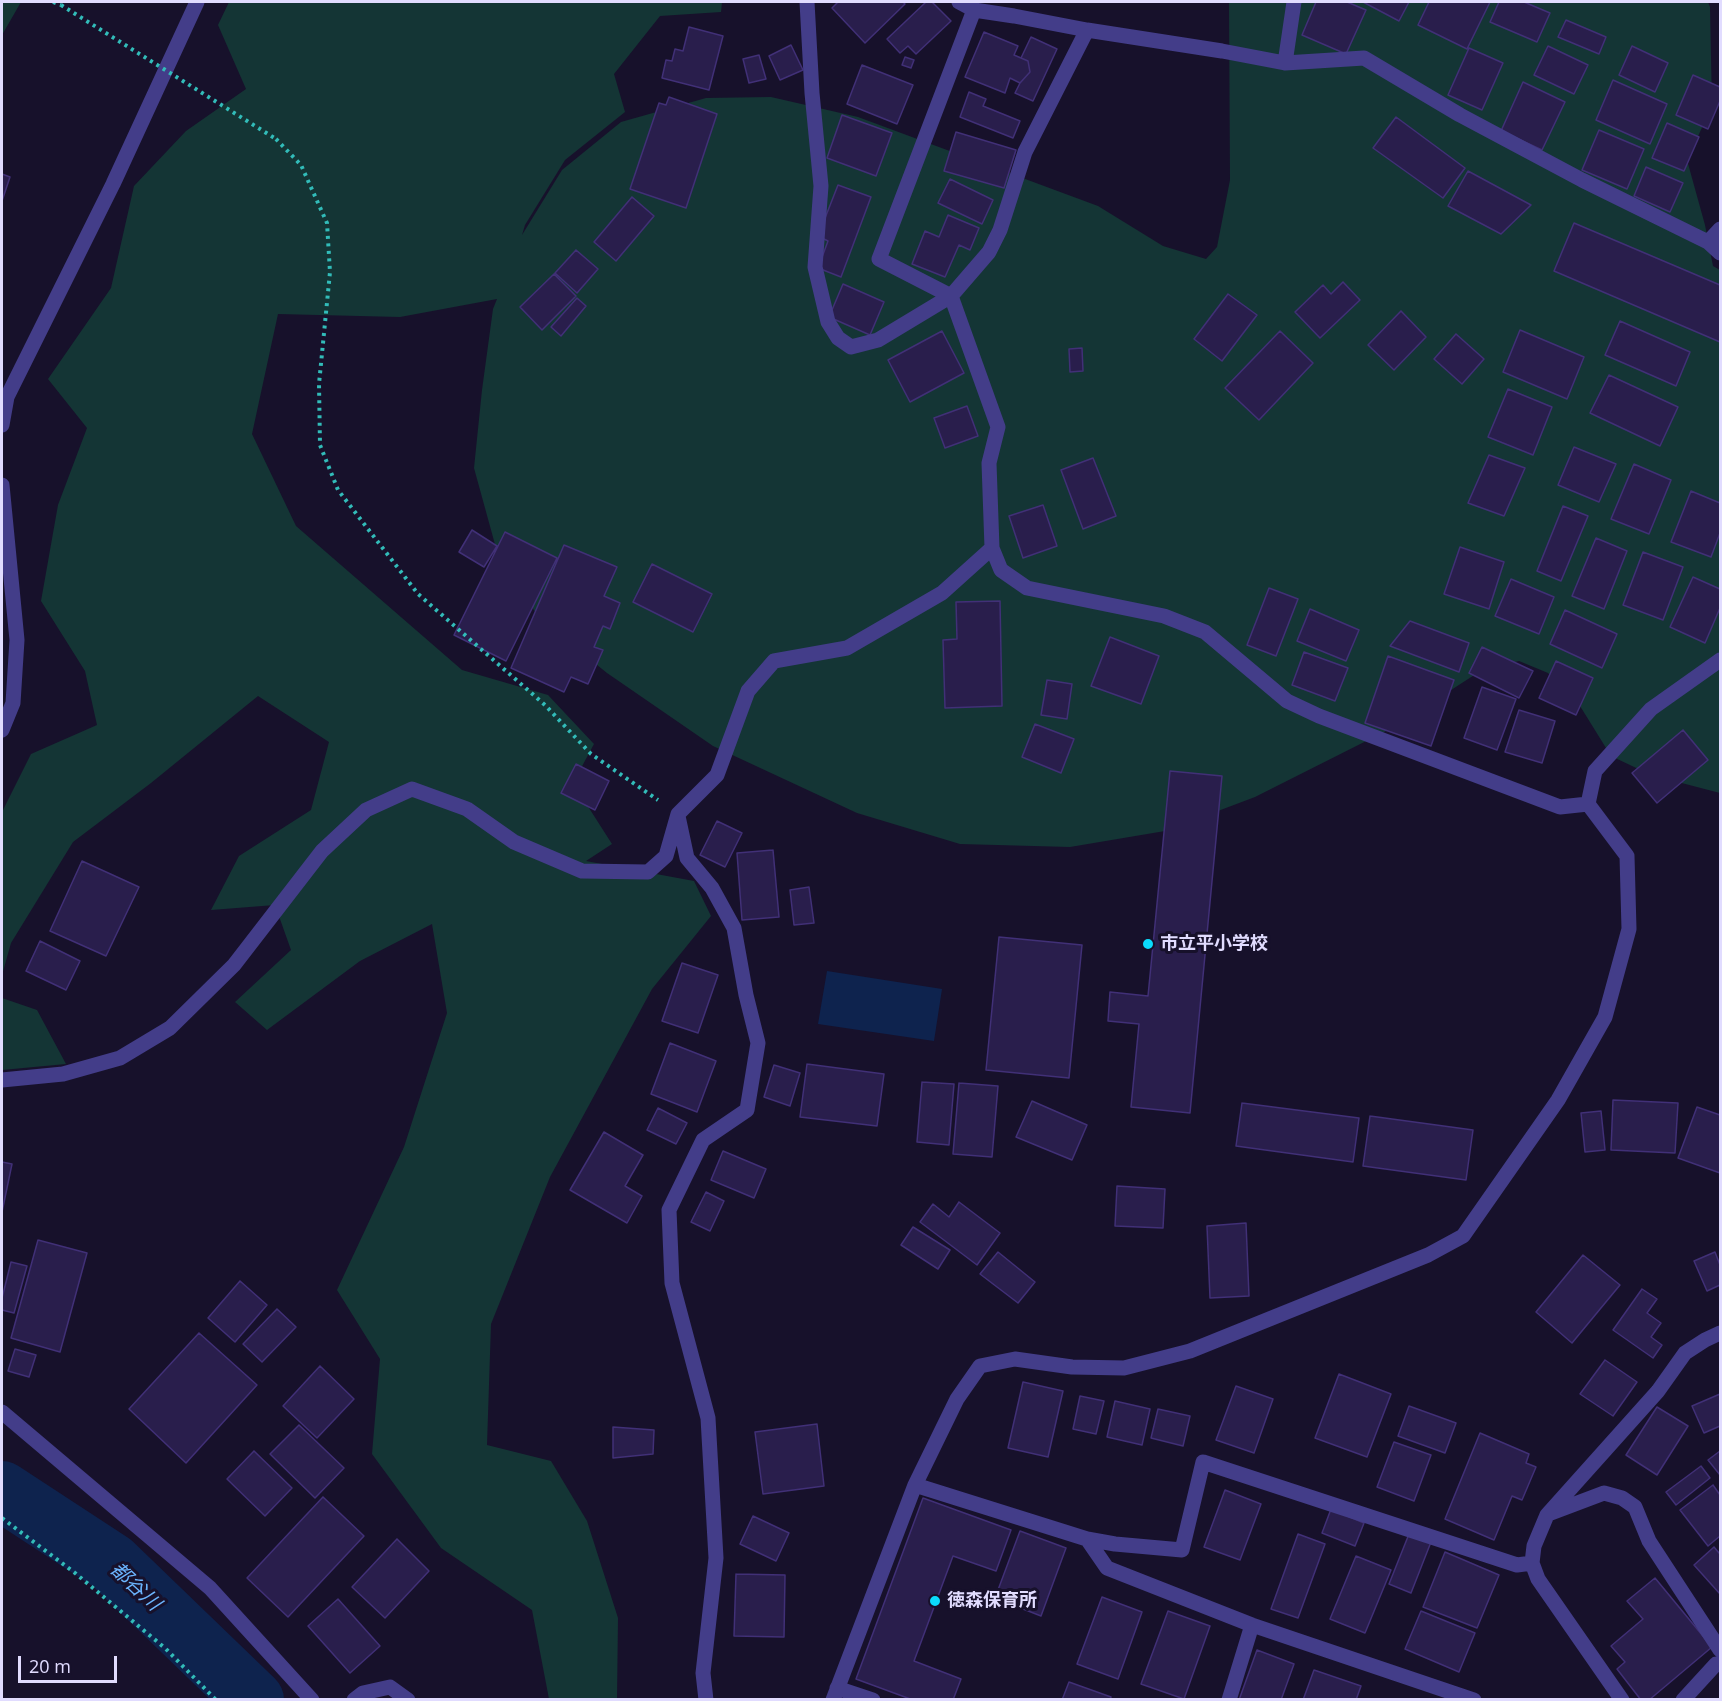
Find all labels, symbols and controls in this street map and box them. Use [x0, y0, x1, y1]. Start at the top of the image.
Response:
place label: 市立平小学校 [1160, 933, 1268, 955]
marker: 市立平小学校 [1141, 937, 1155, 951]
water label: 都谷川 [105, 1558, 165, 1616]
place label: 徳森保育所 [947, 1590, 1037, 1612]
marker: 徳森保育所 [928, 1594, 942, 1608]
scale bar [21, 1644, 120, 1682]
text: 20 m [29, 1654, 71, 1678]

